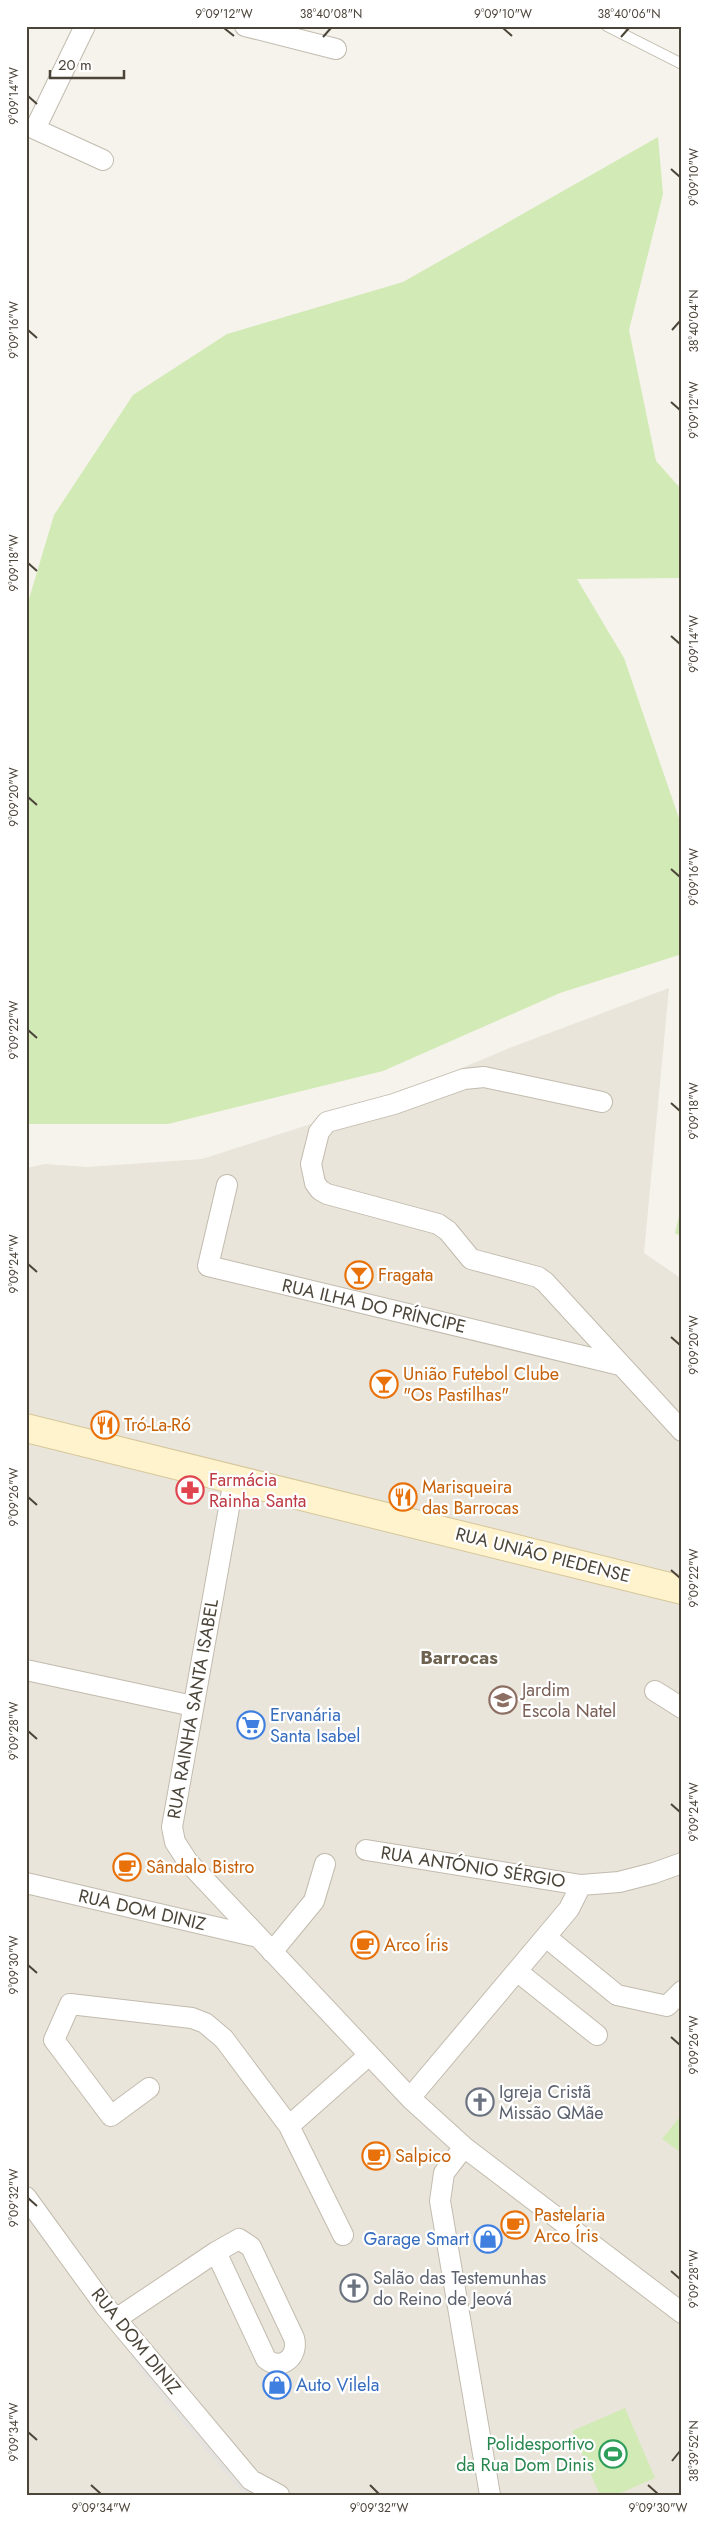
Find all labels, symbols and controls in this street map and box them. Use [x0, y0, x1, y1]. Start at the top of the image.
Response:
text: 9°09'12"W [195, 5, 253, 23]
text: 38°40'08"N [300, 5, 362, 23]
text: 9°09'10"W [474, 5, 532, 23]
text: 38°40'06"N [597, 5, 661, 23]
scale bar [50, 48, 124, 80]
text: 20 m [58, 54, 92, 76]
text: 9°09'14"W [5, 67, 23, 125]
text: 9°09'10"W [685, 148, 703, 206]
text: 38°40'04"N [685, 289, 703, 353]
text: 9°09'16"W [5, 301, 23, 359]
text: 9°09'12"W [685, 381, 703, 439]
text: 9°09'18"W [5, 534, 23, 592]
text: 9°09'14"W [685, 615, 703, 673]
text: 9°09'20"W [5, 767, 23, 827]
text: 9°09'16"W [685, 848, 703, 906]
text: 9°09'22"W [5, 1000, 23, 1059]
text: 9°09'18"W [685, 1082, 703, 1140]
text: 9°09'24"W [5, 1234, 23, 1294]
bar icon: Fragata [344, 1260, 374, 1290]
place label: Fragata [378, 1262, 433, 1288]
street label: RUA ILHA DO PRÍNCIPE [280, 1272, 468, 1340]
text: 9°09'20"W [685, 1315, 703, 1375]
place label: União Futebol Clube "Os Pastilhas" [403, 1361, 559, 1408]
bar icon: União Futebol Clube "Os Pastilhas" [369, 1369, 399, 1399]
restaurant icon: Tró-La-Ró [90, 1410, 120, 1440]
place label: Tró-La-Ró [124, 1412, 191, 1438]
text: 9°09'26"W [5, 1467, 23, 1526]
place label: Farmácia Rainha Santa [209, 1467, 306, 1514]
place label: Marisqueira das Barrocas [422, 1474, 519, 1521]
pharmacy icon: Farmácia Rainha Santa [175, 1475, 205, 1505]
restaurant icon: Marisqueira das Barrocas [388, 1482, 418, 1512]
street label: RUA UNIÃO PIEDENSE [453, 1521, 633, 1589]
text: 9°09'22"W [685, 1548, 703, 1607]
street label: RUA RAINHA SANTA ISABEL [161, 1597, 225, 1821]
district label: Barrocas [420, 1644, 498, 1671]
place label: Jardim Escola Natel [520, 1677, 616, 1724]
school or university icon: Jardim Escola Natel [488, 1685, 518, 1715]
text: 9°09'28"W [5, 1702, 23, 1760]
place label: Ervanária Santa Isabel [270, 1702, 360, 1749]
supermarket icon: Ervanária Santa Isabel [236, 1710, 266, 1740]
text: 9°09'24"W [685, 1782, 703, 1842]
street label: RUA ANTÓNIO SÉRGIO [379, 1840, 567, 1894]
cafe icon: Sândalo Bistro [112, 1852, 142, 1882]
place label: Sândalo Bistro [146, 1854, 255, 1880]
street label: RUA DOM DINIZ [76, 1883, 208, 1937]
cafe icon: Arco Íris [350, 1930, 380, 1960]
place label: Arco Íris [384, 1932, 448, 1958]
text: 9°09'30"W [5, 1935, 23, 1995]
text: 9°09'26"W [685, 2015, 703, 2074]
place label: Igreja Cristã Missão QMãe [499, 2079, 604, 2126]
church icon: Igreja Cristã Missão QMãe [465, 2087, 495, 2117]
cafe icon: Salpico [361, 2141, 391, 2171]
place label: Salpico [395, 2143, 451, 2169]
text: 9°09'32"W [5, 2169, 23, 2227]
place label: Pastelaria Arco Íris [534, 2202, 605, 2249]
cafe icon: Pastelaria Arco Íris [500, 2210, 530, 2240]
shop icon: Garage Smart [473, 2224, 503, 2254]
place label: Garage Smart [364, 2226, 470, 2252]
text: 9°09'28"W [685, 2250, 703, 2308]
place label: Salão das Testemunhas do Reino de Jeová [373, 2265, 546, 2312]
church icon: Salão das Testemunhas do Reino de Jeová [339, 2273, 369, 2303]
street label: RUA DOM DINIZ [85, 2282, 187, 2400]
shop icon: Auto Vilela [262, 2370, 292, 2400]
place label: Auto Vilela [296, 2372, 379, 2398]
text: 9°09'34"W [5, 2402, 23, 2461]
text: 38°39'52"N [685, 2420, 703, 2482]
place label: Polidesportivo da Rua Dom Dinis [456, 2431, 594, 2478]
sports icon: Polidesportivo da Rua Dom Dinis [598, 2439, 628, 2469]
text: 9°09'34"W [72, 2499, 131, 2517]
text: 9°09'32"W [350, 2499, 408, 2517]
text: 9°09'30"W [629, 2499, 688, 2517]

